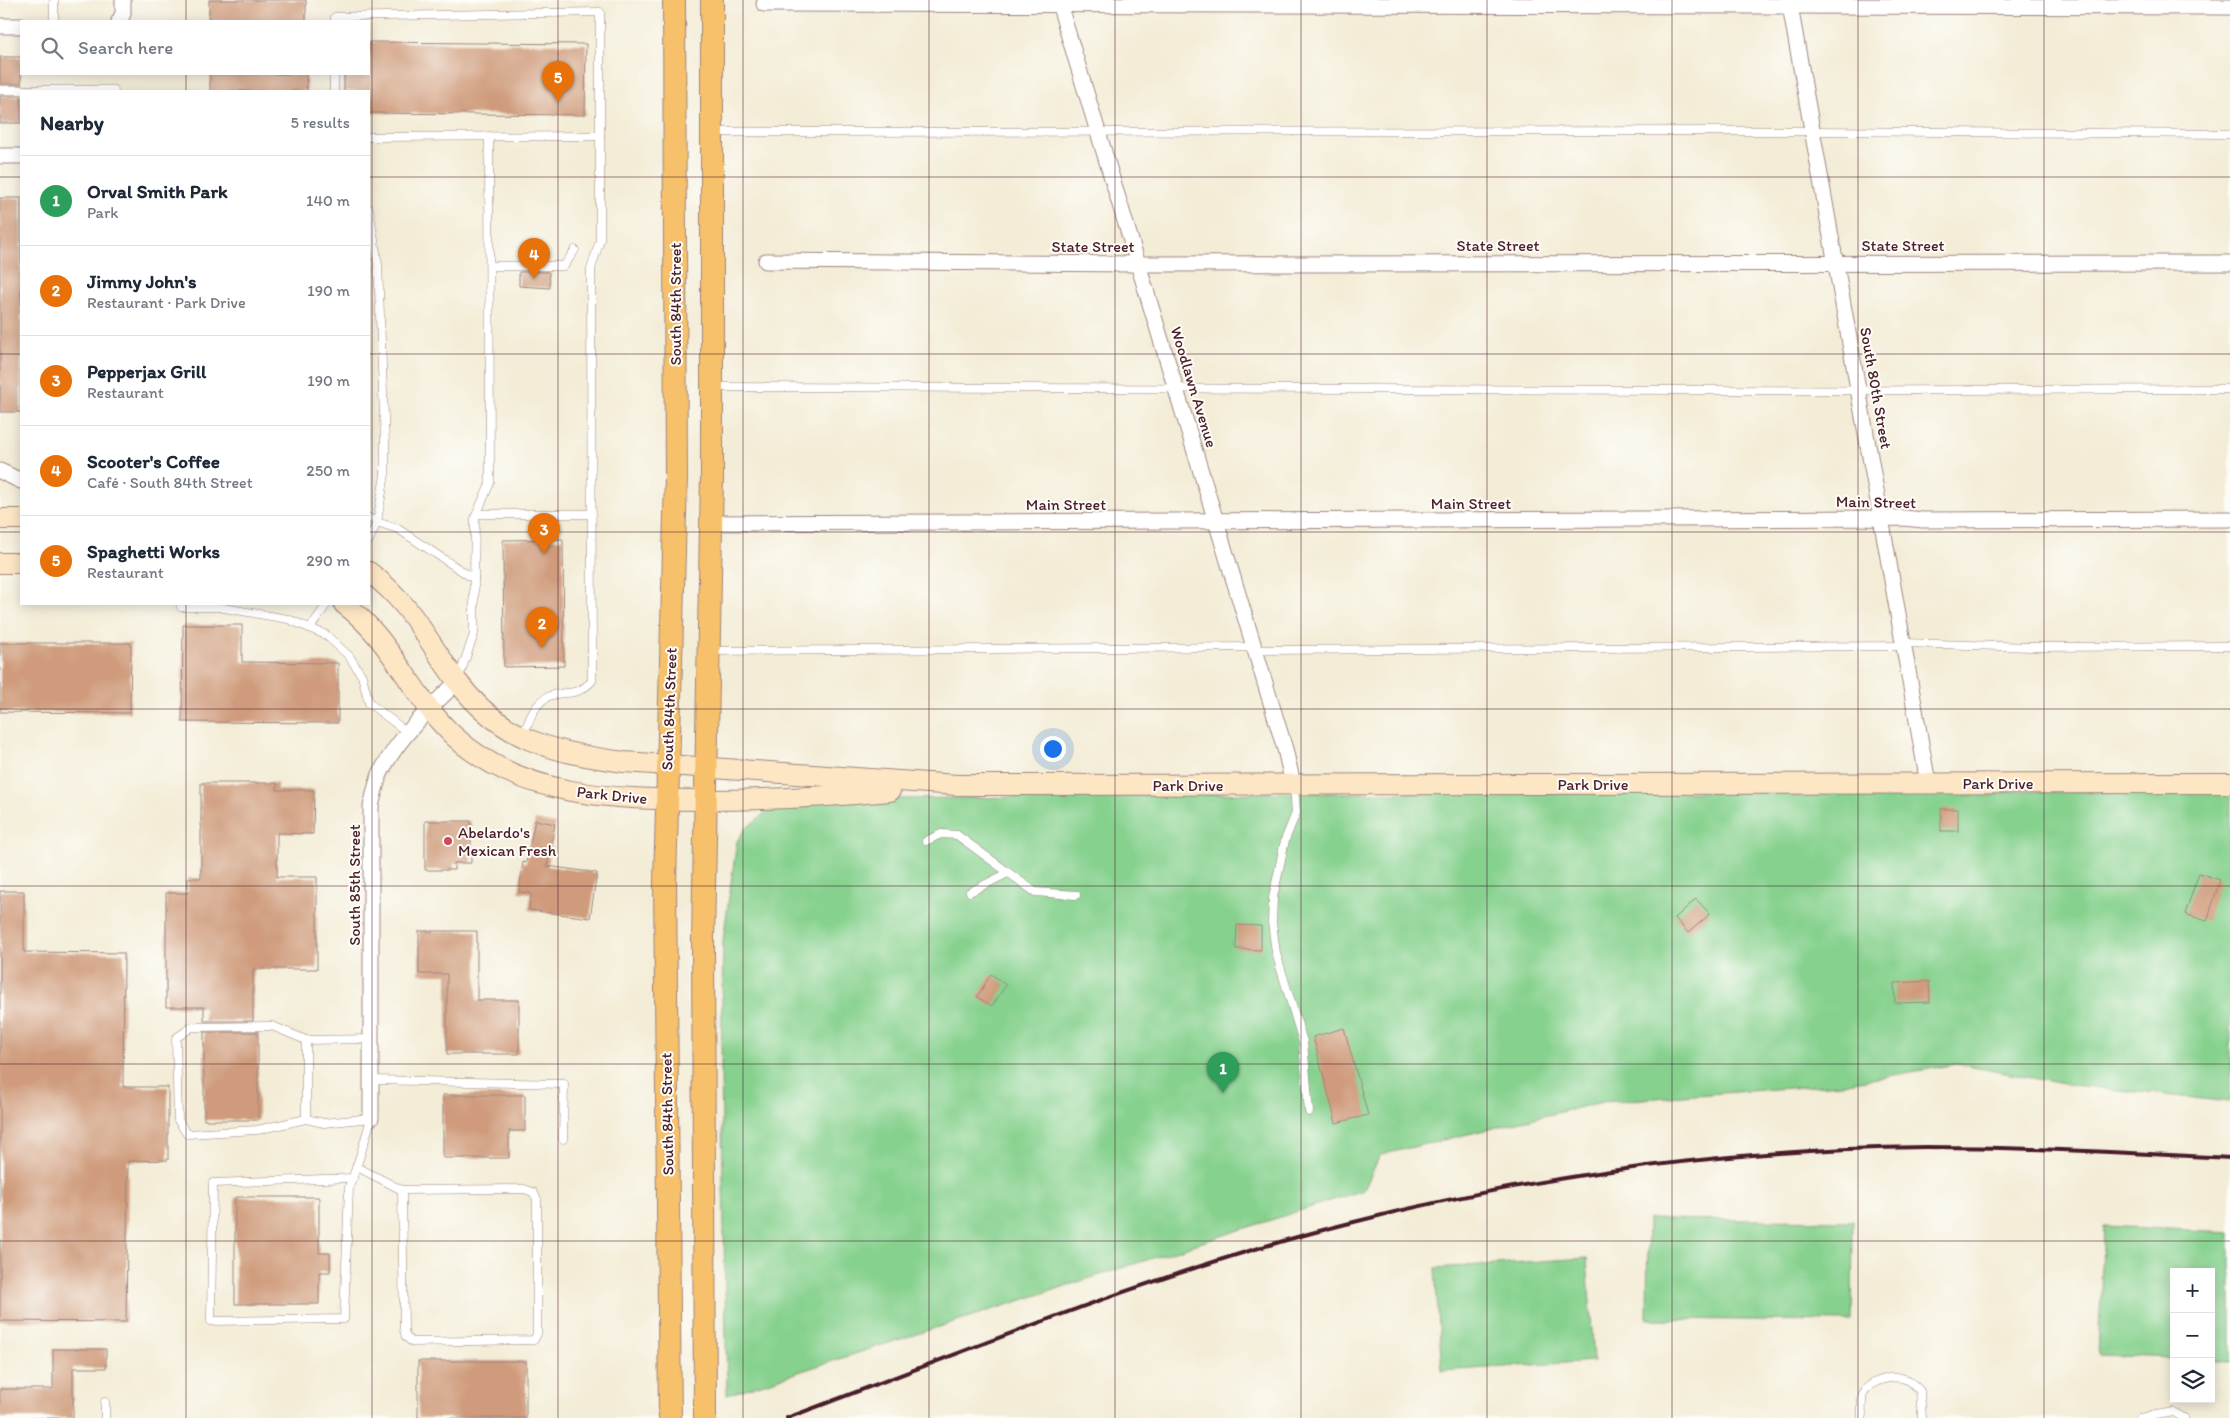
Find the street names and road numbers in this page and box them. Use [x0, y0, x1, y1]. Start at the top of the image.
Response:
street label: State Street [1456, 236, 1540, 255]
street label: State Street [1861, 236, 1945, 255]
street label: State Street [1051, 237, 1135, 256]
street label: South 84th Street [666, 243, 685, 365]
street label: Woodlawn Avenue [1167, 324, 1222, 450]
street label: South 80th Street [1856, 326, 1896, 450]
street label: Main Street [1836, 492, 1916, 512]
street label: Main Street [1431, 494, 1511, 513]
street label: Main Street [1026, 495, 1106, 514]
street label: South 84th Street [657, 647, 681, 771]
street label: Park Drive [1963, 774, 2034, 793]
street label: Park Drive [1558, 775, 1629, 794]
street label: Park Drive [1153, 776, 1224, 795]
street label: Park Drive [576, 782, 648, 808]
street label: South 85th Street [345, 824, 364, 946]
street label: South 84th Street [656, 1052, 678, 1176]

